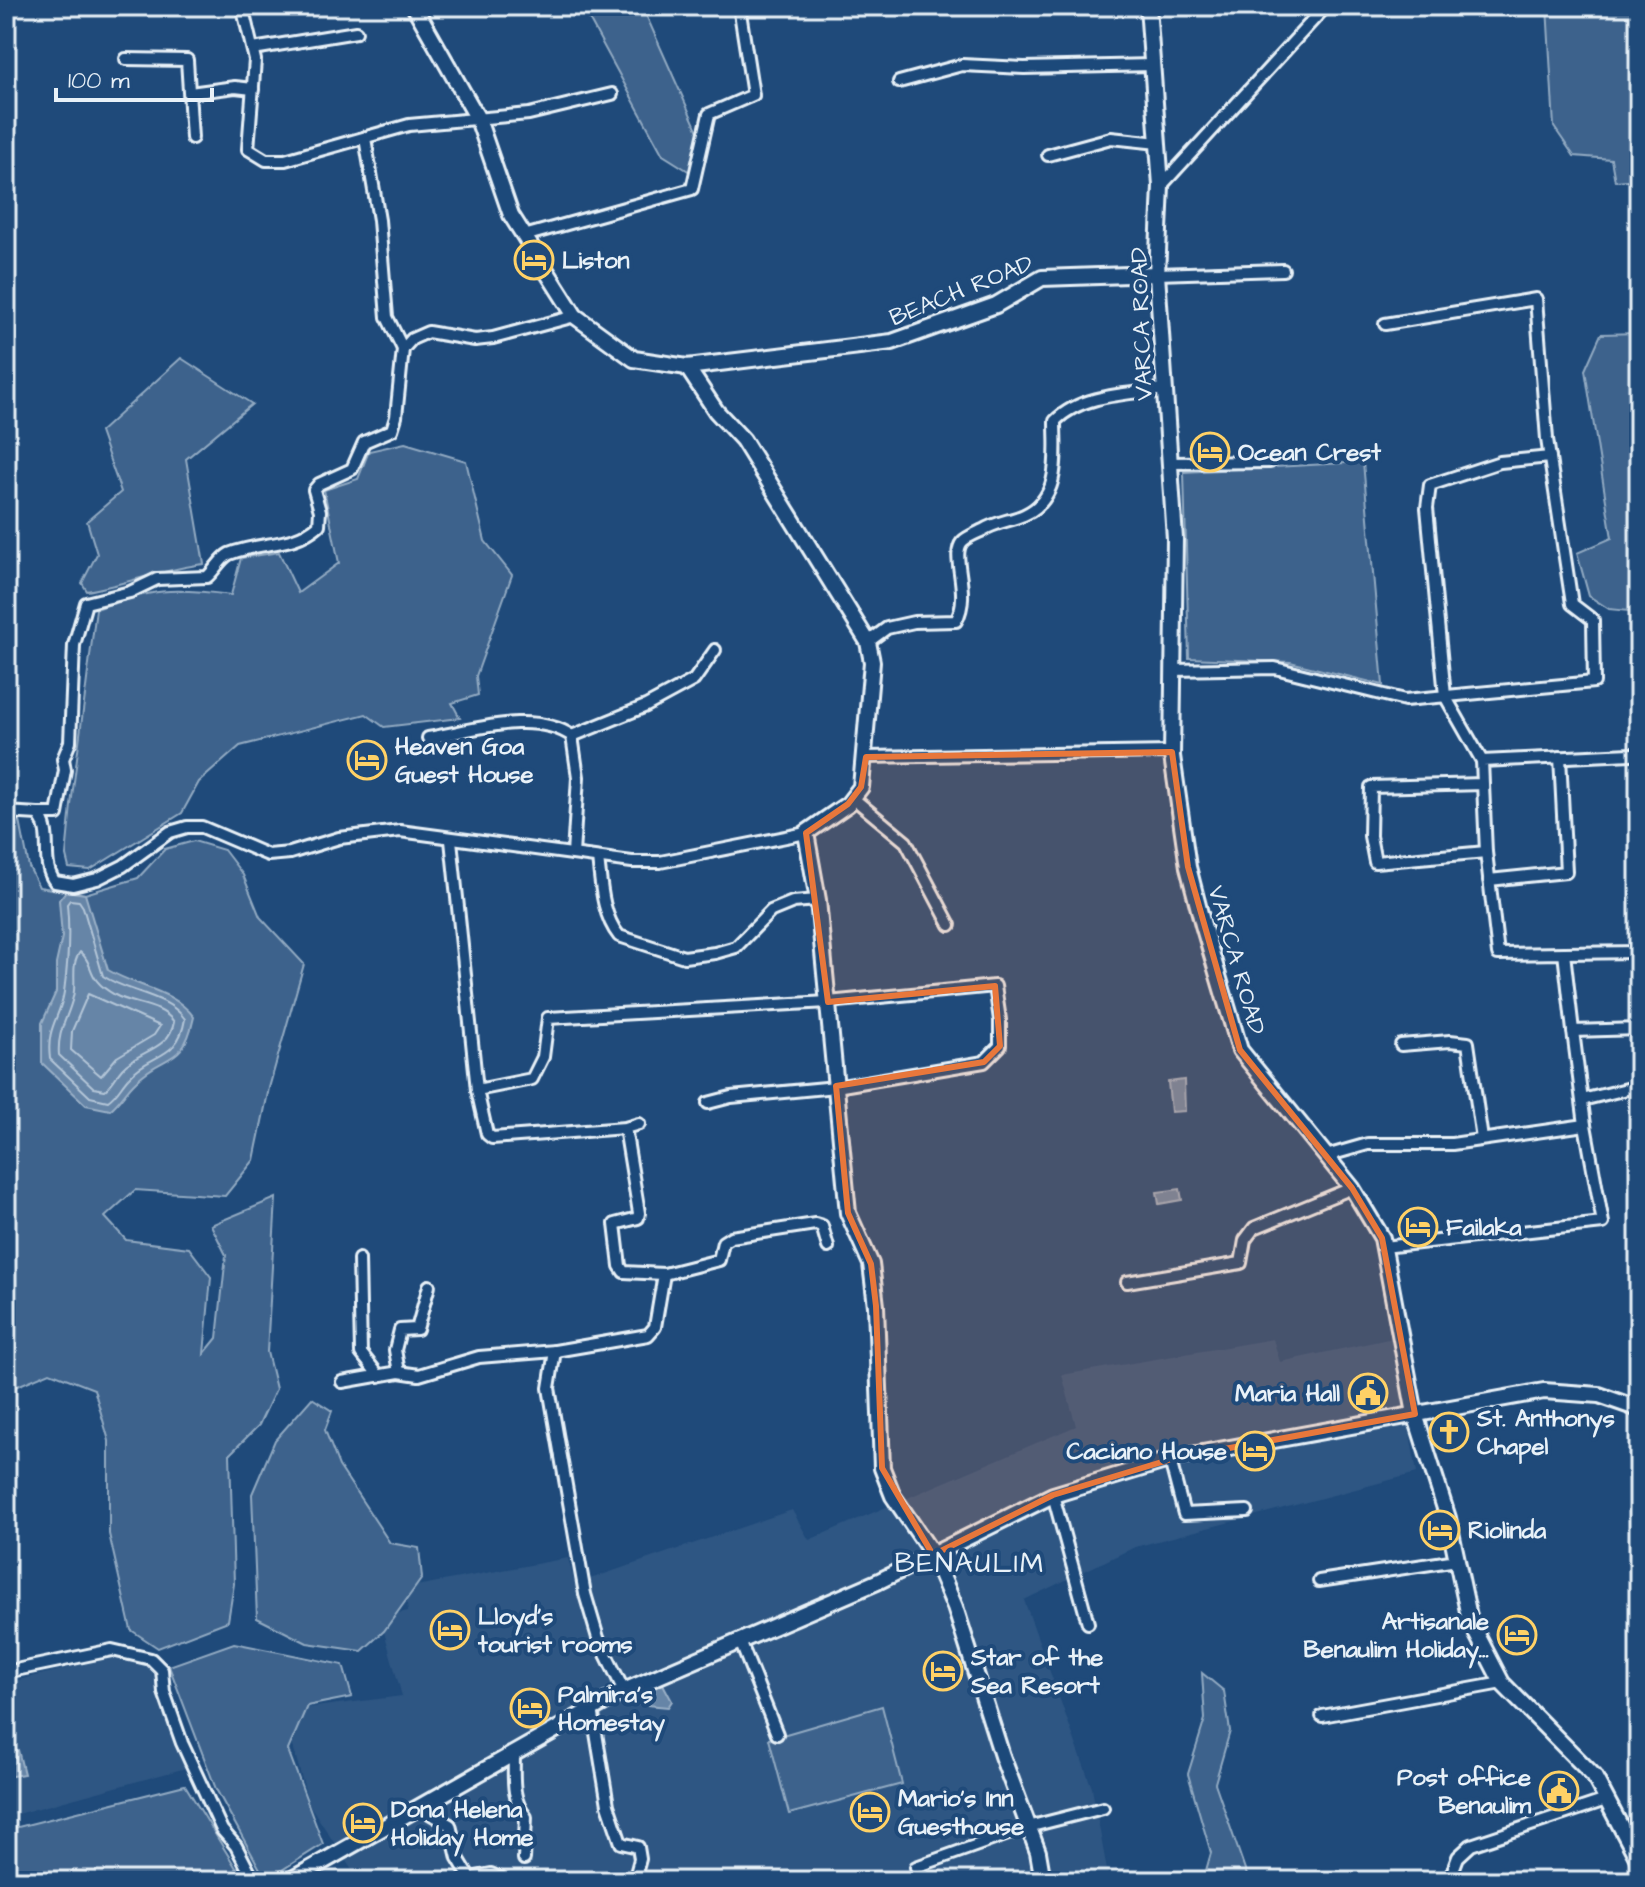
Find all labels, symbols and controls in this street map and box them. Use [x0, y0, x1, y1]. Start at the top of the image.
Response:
scale bar [56, 52, 212, 102]
text: 100 m [68, 64, 130, 98]
hotel icon: Liston [513, 239, 555, 281]
place label: Liston [562, 244, 630, 278]
street label: BEACH ROAD [885, 247, 1038, 335]
street label: VARCA ROAD [1122, 247, 1162, 401]
hotel icon: Ocean Crest [1189, 431, 1231, 473]
place label: Ocean Crest [1238, 436, 1381, 470]
place label: Heaven Goa Guest House [395, 730, 533, 792]
hotel icon: Heaven Goa Guest House [346, 739, 388, 781]
street label: VARCA ROAD [1199, 882, 1274, 1039]
hotel icon: Failaka [1397, 1206, 1439, 1248]
place label: Failaka [1446, 1211, 1522, 1245]
public building icon: Maria Hall [1347, 1372, 1389, 1414]
place label: Maria Hall [1235, 1377, 1340, 1411]
place label: St. Anthonys Chapel [1476, 1402, 1615, 1464]
church icon: St. Anthonys Chapel [1428, 1411, 1470, 1453]
hotel icon: Caciano House [1234, 1430, 1276, 1472]
place label: Caciano House [1066, 1435, 1227, 1469]
hotel icon: Riolinda [1419, 1509, 1461, 1551]
place label: Riolinda [1468, 1514, 1547, 1548]
district label: BENAULIM [895, 1544, 1045, 1583]
place label: Lloyd's tourist rooms [477, 1600, 633, 1662]
place label: Artisanale Benaulim Holiday… [1304, 1605, 1489, 1669]
hotel icon: Lloyd's tourist rooms [429, 1609, 471, 1651]
hotel icon: Artisanale Benaulim Holiday… [1496, 1614, 1538, 1656]
place label: Star of the Sea Resort [970, 1641, 1103, 1703]
hotel icon: Star of the Sea Resort [922, 1650, 964, 1692]
place label: Palmira's Homestay [558, 1678, 666, 1742]
hotel icon: Palmira's Homestay [509, 1687, 551, 1729]
place label: Post office Benaulim [1397, 1761, 1531, 1823]
public building icon: Post office Benaulim [1538, 1770, 1580, 1812]
place label: Mario's Inn Guesthouse [898, 1782, 1024, 1844]
hotel icon: Mario's Inn Guesthouse [849, 1791, 891, 1833]
place label: Dona Helena Holiday Home [391, 1793, 533, 1857]
hotel icon: Dona Helena Holiday Home [342, 1802, 384, 1844]

